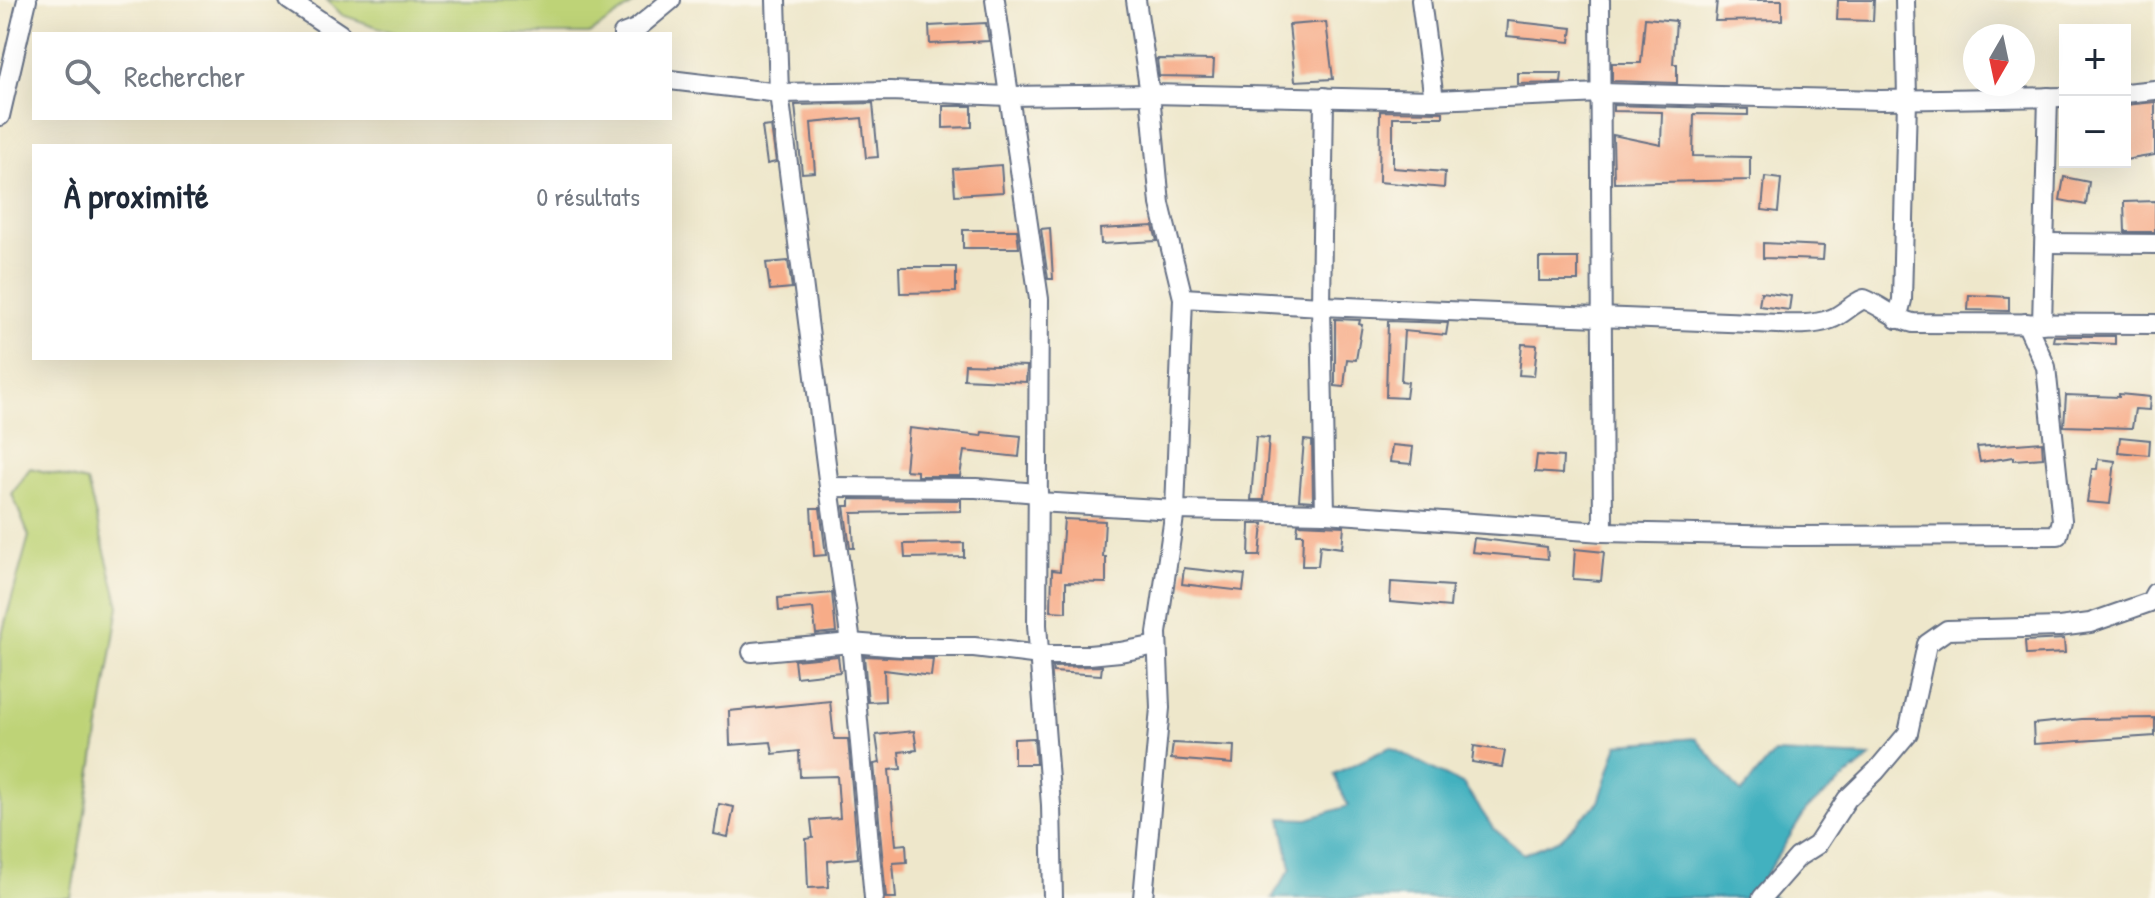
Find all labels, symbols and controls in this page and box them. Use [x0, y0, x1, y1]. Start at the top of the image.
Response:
north arrow [1963, 24, 2035, 96]
map controls [2059, 24, 2131, 168]
button: + [2059, 24, 2131, 96]
search box [32, 32, 672, 120]
icon: search [60, 54, 104, 98]
text: Rechercher [124, 56, 245, 96]
button: − [2059, 96, 2131, 168]
text: À proximité [64, 173, 209, 219]
text: 0 résultats [537, 179, 640, 214]

